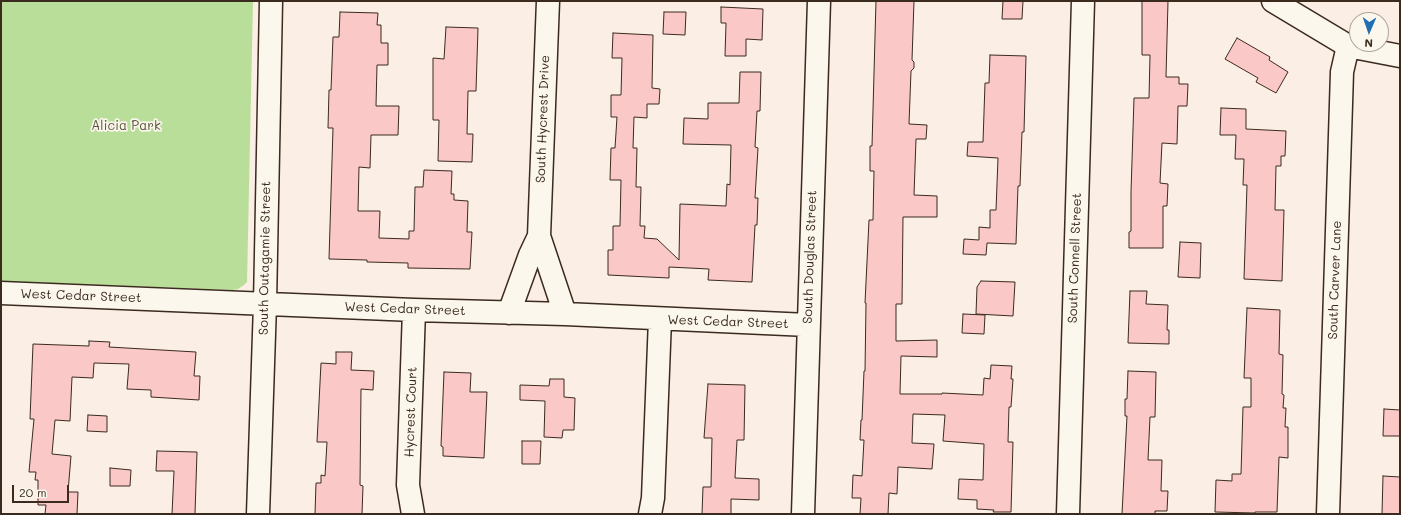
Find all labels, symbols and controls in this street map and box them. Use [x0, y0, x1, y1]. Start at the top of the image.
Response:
north arrow [1349, 12, 1389, 52]
text: N [1364, 36, 1373, 51]
street label: South Hycrest Drive [533, 55, 553, 183]
park label: Alicia Park [91, 118, 161, 134]
street label: South Outagamie Street [256, 181, 274, 335]
street label: South Douglas Street [800, 190, 820, 324]
street label: South Connell Street [1065, 192, 1085, 324]
street label: South Carver Lane [1325, 220, 1345, 340]
street label: West Cedar Street [20, 286, 142, 306]
street label: West Cedar Street [344, 299, 466, 319]
street label: West Cedar Street [667, 312, 789, 332]
street label: Hycrest Court [402, 366, 420, 458]
scale bar [14, 477, 71, 503]
text: 20 m [19, 484, 47, 500]

